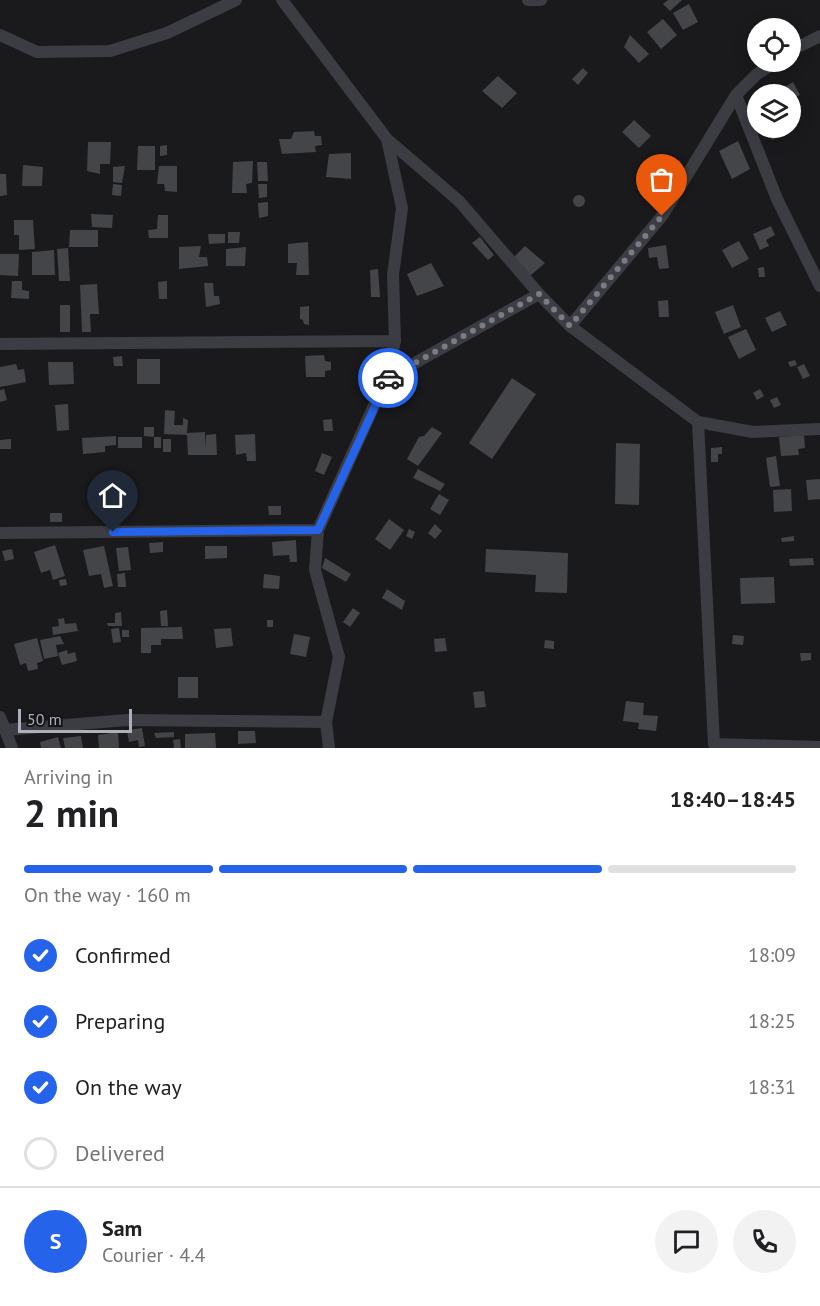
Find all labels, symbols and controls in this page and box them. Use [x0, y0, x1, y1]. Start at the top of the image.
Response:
map controls [747, 18, 801, 138]
button: locate [747, 18, 801, 72]
button: layers [747, 84, 801, 138]
pin [636, 154, 687, 216]
icon: bag [645, 163, 678, 196]
courier [358, 348, 418, 408]
icon: car [372, 362, 405, 395]
pin [87, 470, 138, 532]
icon: home [96, 479, 129, 512]
scale bar [18, 706, 132, 734]
text: 50 m [27, 709, 62, 729]
text: Arriving in [24, 764, 113, 790]
text: 18:40–18:45 [670, 785, 796, 813]
text: 2 min [24, 787, 119, 838]
text: On the way · 160 m [24, 882, 191, 908]
icon: check [24, 939, 57, 972]
text: Confirmed [75, 941, 171, 969]
text: 18:09 [748, 942, 796, 968]
icon: check [24, 1005, 57, 1038]
text: Preparing [75, 1007, 165, 1035]
text: 18:25 [748, 1008, 796, 1034]
icon: check [24, 1071, 57, 1104]
text: On the way [75, 1073, 182, 1101]
text: 18:31 [748, 1074, 796, 1100]
text: Delivered [75, 1139, 165, 1167]
button: chat [655, 1210, 718, 1273]
button: phone [733, 1210, 796, 1273]
text: Sam [102, 1214, 142, 1242]
text: S [50, 1227, 61, 1255]
text: Courier · 4.4 [102, 1242, 205, 1268]

